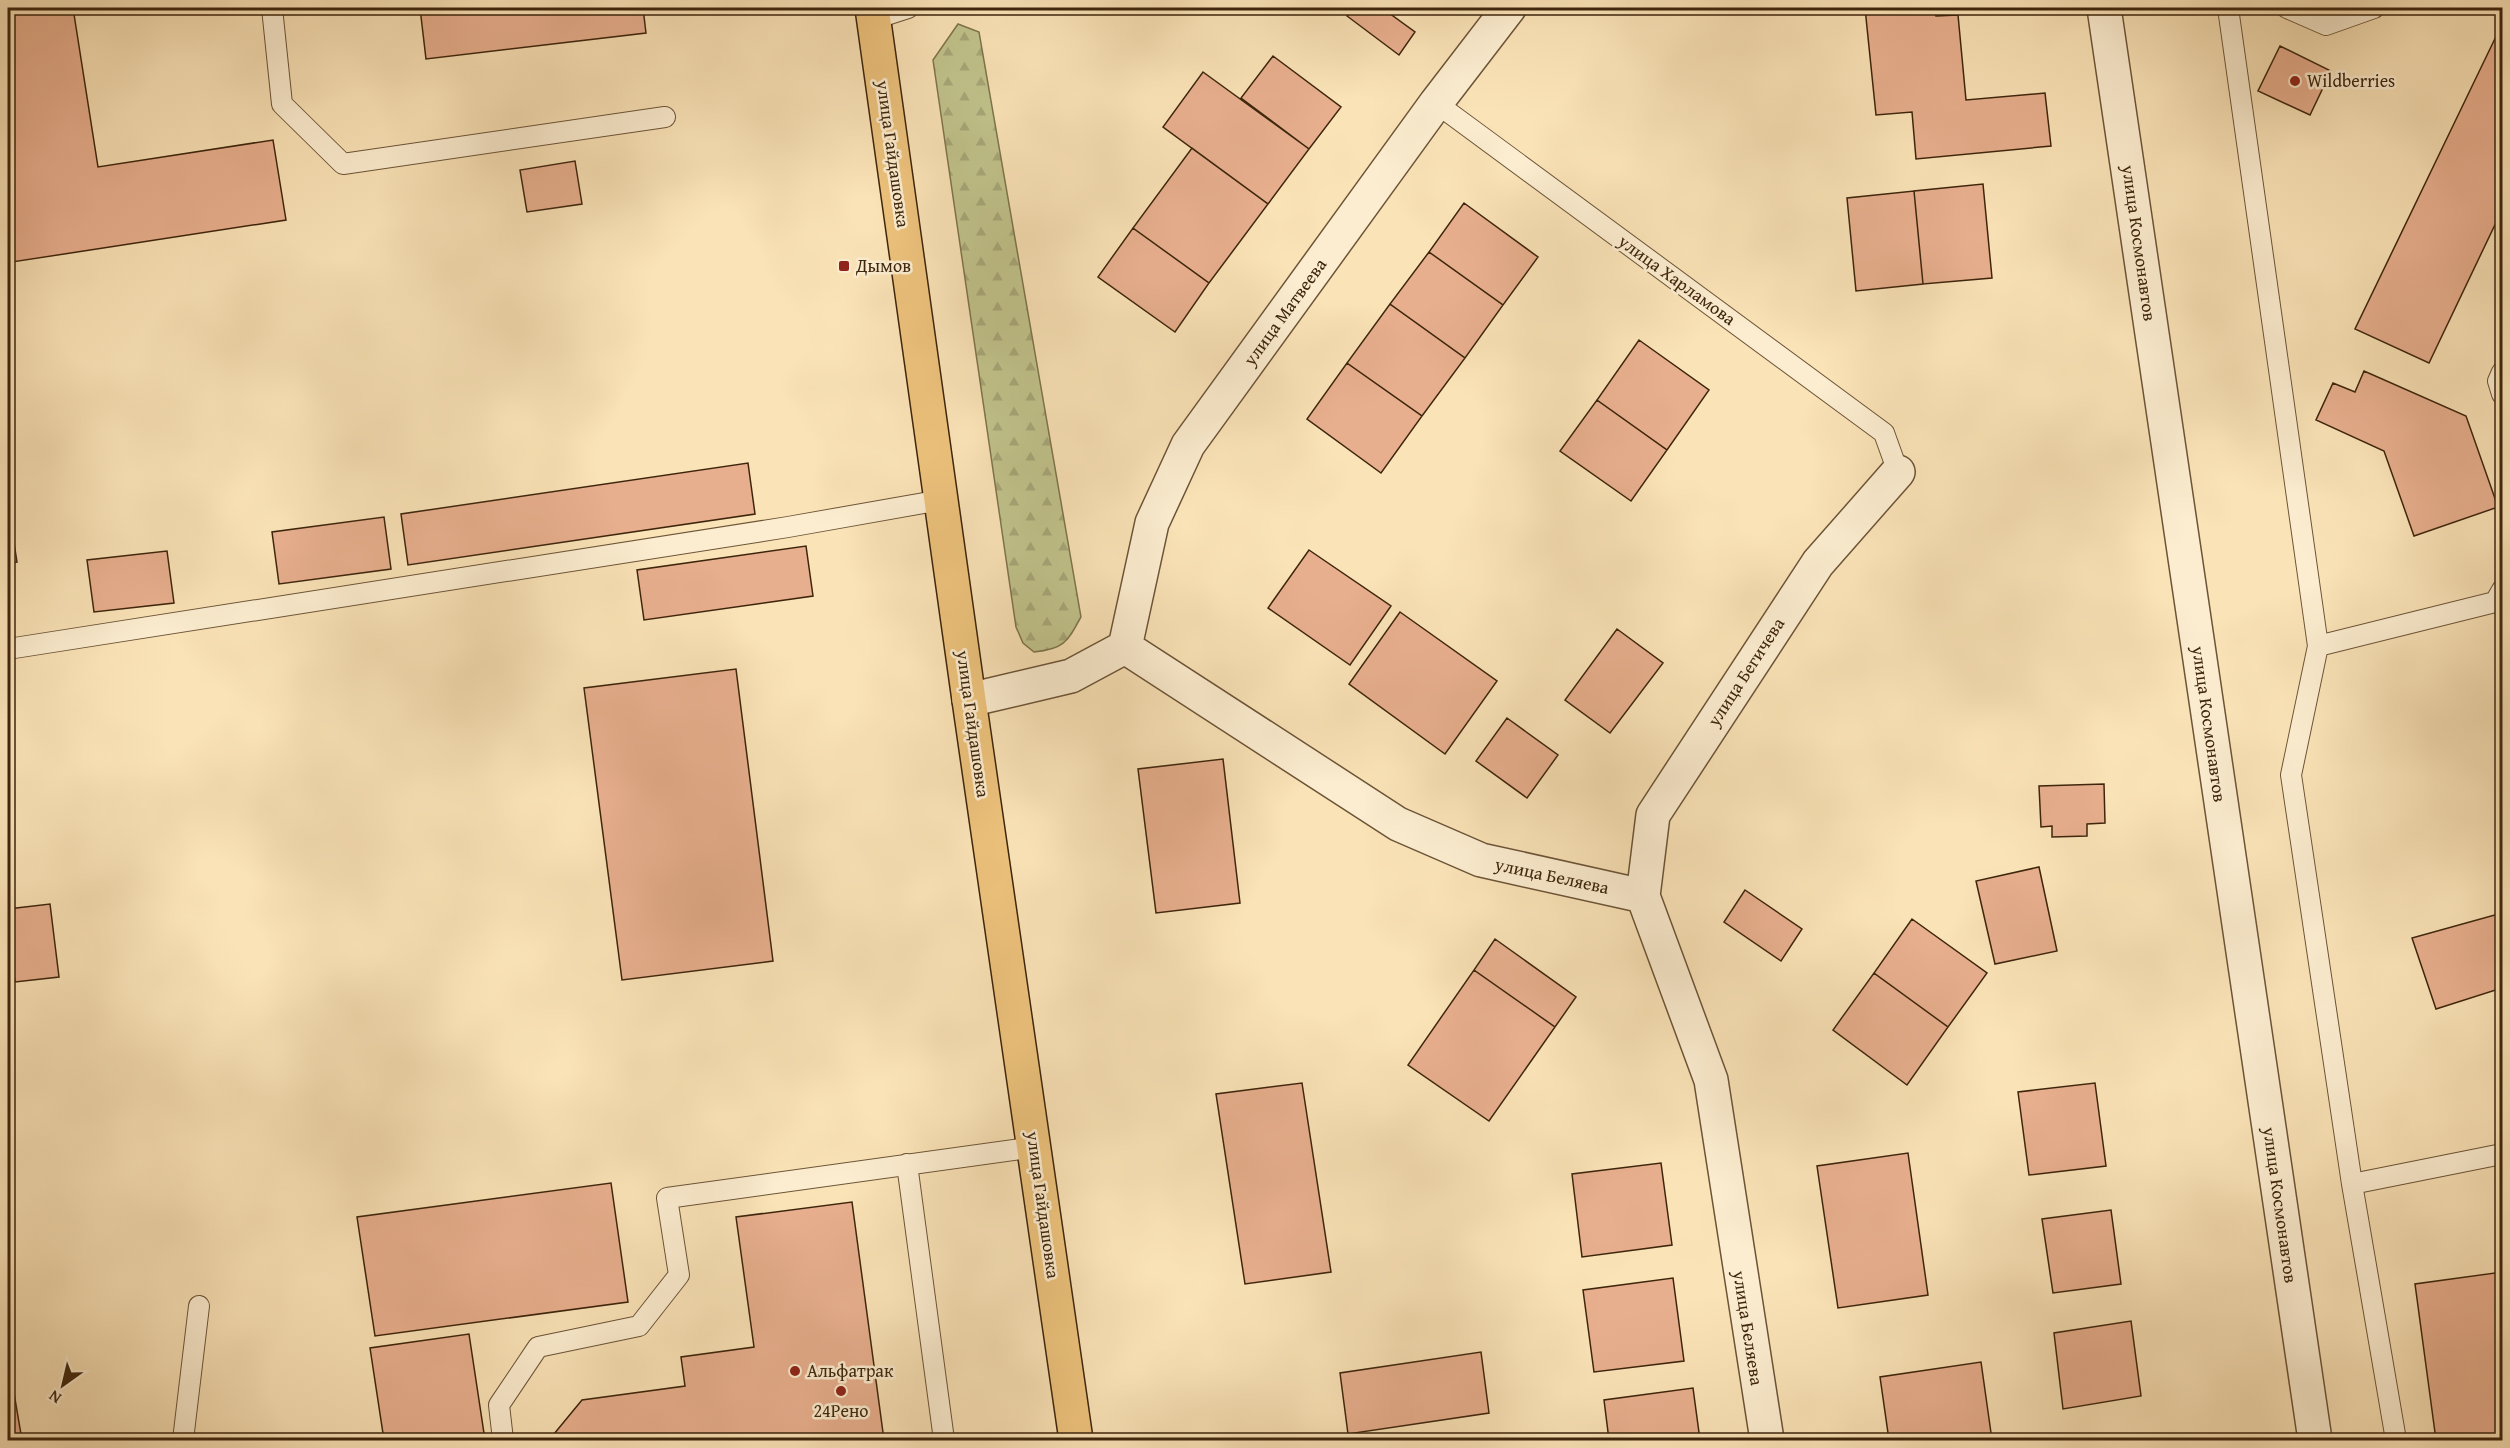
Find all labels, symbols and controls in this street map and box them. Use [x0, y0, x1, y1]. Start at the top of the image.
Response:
place label: Wildberries [2307, 67, 2395, 94]
marker: Wildberries [2288, 74, 2302, 88]
street label: улица Гайдашовка [870, 78, 917, 230]
street label: улица Космонавтов [2115, 162, 2164, 323]
street label: улица Харламова [1612, 227, 1742, 332]
place label: Дымов [855, 252, 911, 279]
street label: улица Матвеева [1236, 252, 1333, 372]
marker: Дымов [837, 259, 851, 273]
street label: улица Бегичева [1700, 612, 1791, 732]
street label: улица Космонавтов [2185, 643, 2234, 804]
street label: улица Гайдашовка [950, 648, 997, 800]
street label: улица Беляева [1492, 850, 1612, 901]
street label: улица Космонавтов [2256, 1124, 2305, 1285]
street label: улица Гайдашовка [1020, 1129, 1067, 1281]
street label: улица Беляева [1726, 1268, 1771, 1388]
north arrow [33, 1355, 93, 1415]
place label: Альфатрак [807, 1357, 894, 1384]
marker: Альфатрак [788, 1364, 802, 1378]
text: N [43, 1384, 66, 1410]
marker: 24Рено [834, 1384, 848, 1398]
place label: 24Рено [813, 1397, 869, 1424]

